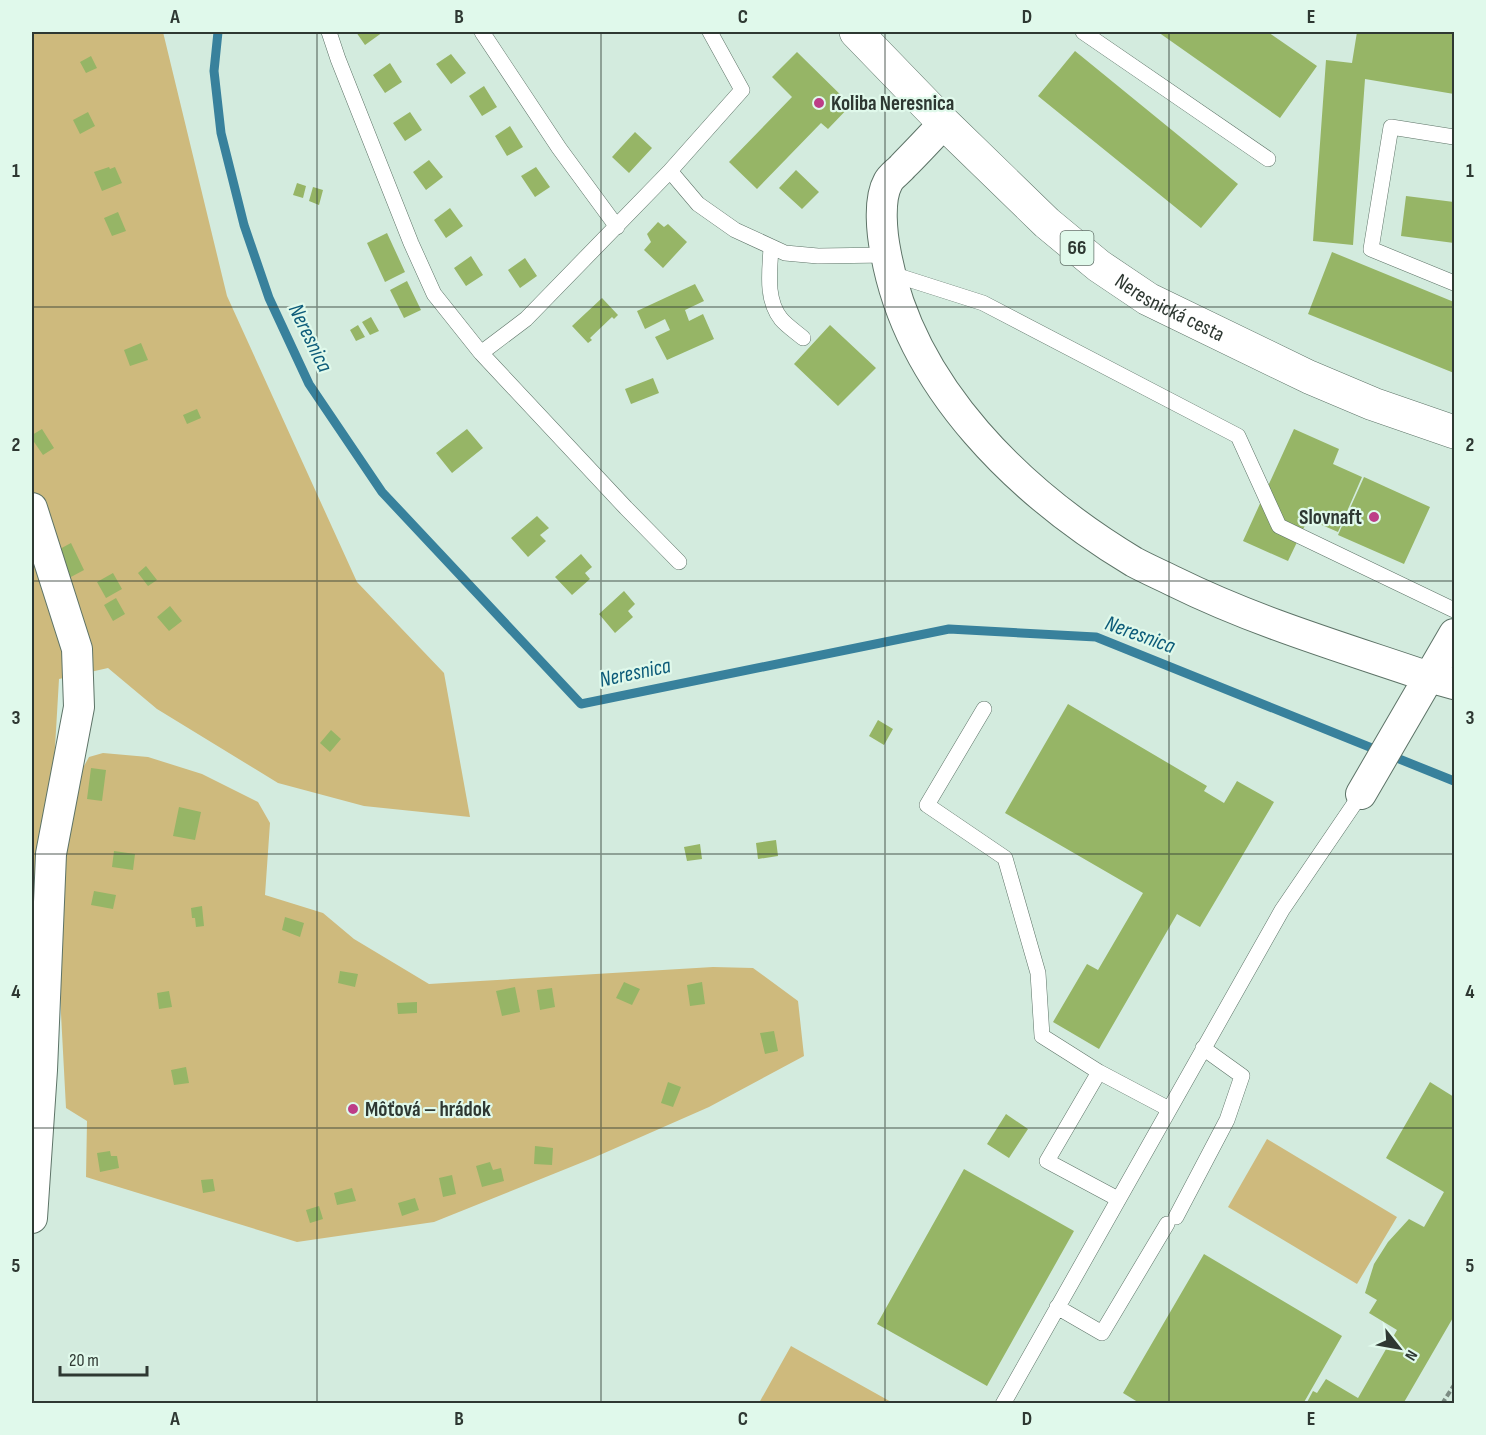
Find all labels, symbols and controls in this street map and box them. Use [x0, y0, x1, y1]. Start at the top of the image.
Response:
text: A [169, 5, 180, 29]
text: B [454, 5, 464, 29]
text: C [738, 5, 748, 29]
text: D [1022, 5, 1032, 29]
text: E [1307, 5, 1315, 29]
place label: Koliba Neresnica [831, 91, 954, 116]
marker: Koliba Neresnica [812, 96, 826, 110]
text: 1 [12, 159, 20, 183]
text: 1 [1466, 159, 1474, 183]
road number: 66 [1060, 231, 1094, 265]
street label: Neresnická cesta [1110, 268, 1229, 347]
water label: Neresnica [282, 300, 338, 377]
text: 2 [12, 433, 20, 457]
text: 2 [1466, 433, 1474, 457]
place label: Slovnaft [1299, 505, 1362, 530]
marker: Slovnaft [1367, 510, 1381, 524]
water label: Neresnica [1101, 610, 1179, 660]
water label: Neresnica [597, 652, 673, 694]
text: 3 [12, 706, 21, 730]
text: 3 [1466, 706, 1475, 730]
text: 4 [11, 980, 21, 1004]
text: 4 [1465, 980, 1475, 1004]
place label: Môťová – hrádok [365, 1097, 491, 1122]
marker: Môťová – hrádok [346, 1102, 360, 1116]
text: 5 [12, 1254, 21, 1278]
text: 5 [1466, 1254, 1475, 1278]
north arrow [1369, 1318, 1429, 1378]
scale bar [60, 1339, 147, 1377]
text: N [1400, 1346, 1421, 1364]
text: 20 m [69, 1350, 99, 1371]
text: A [169, 1407, 180, 1431]
text: B [454, 1407, 464, 1431]
text: C [738, 1407, 748, 1431]
text: D [1022, 1407, 1032, 1431]
text: E [1307, 1407, 1315, 1431]

